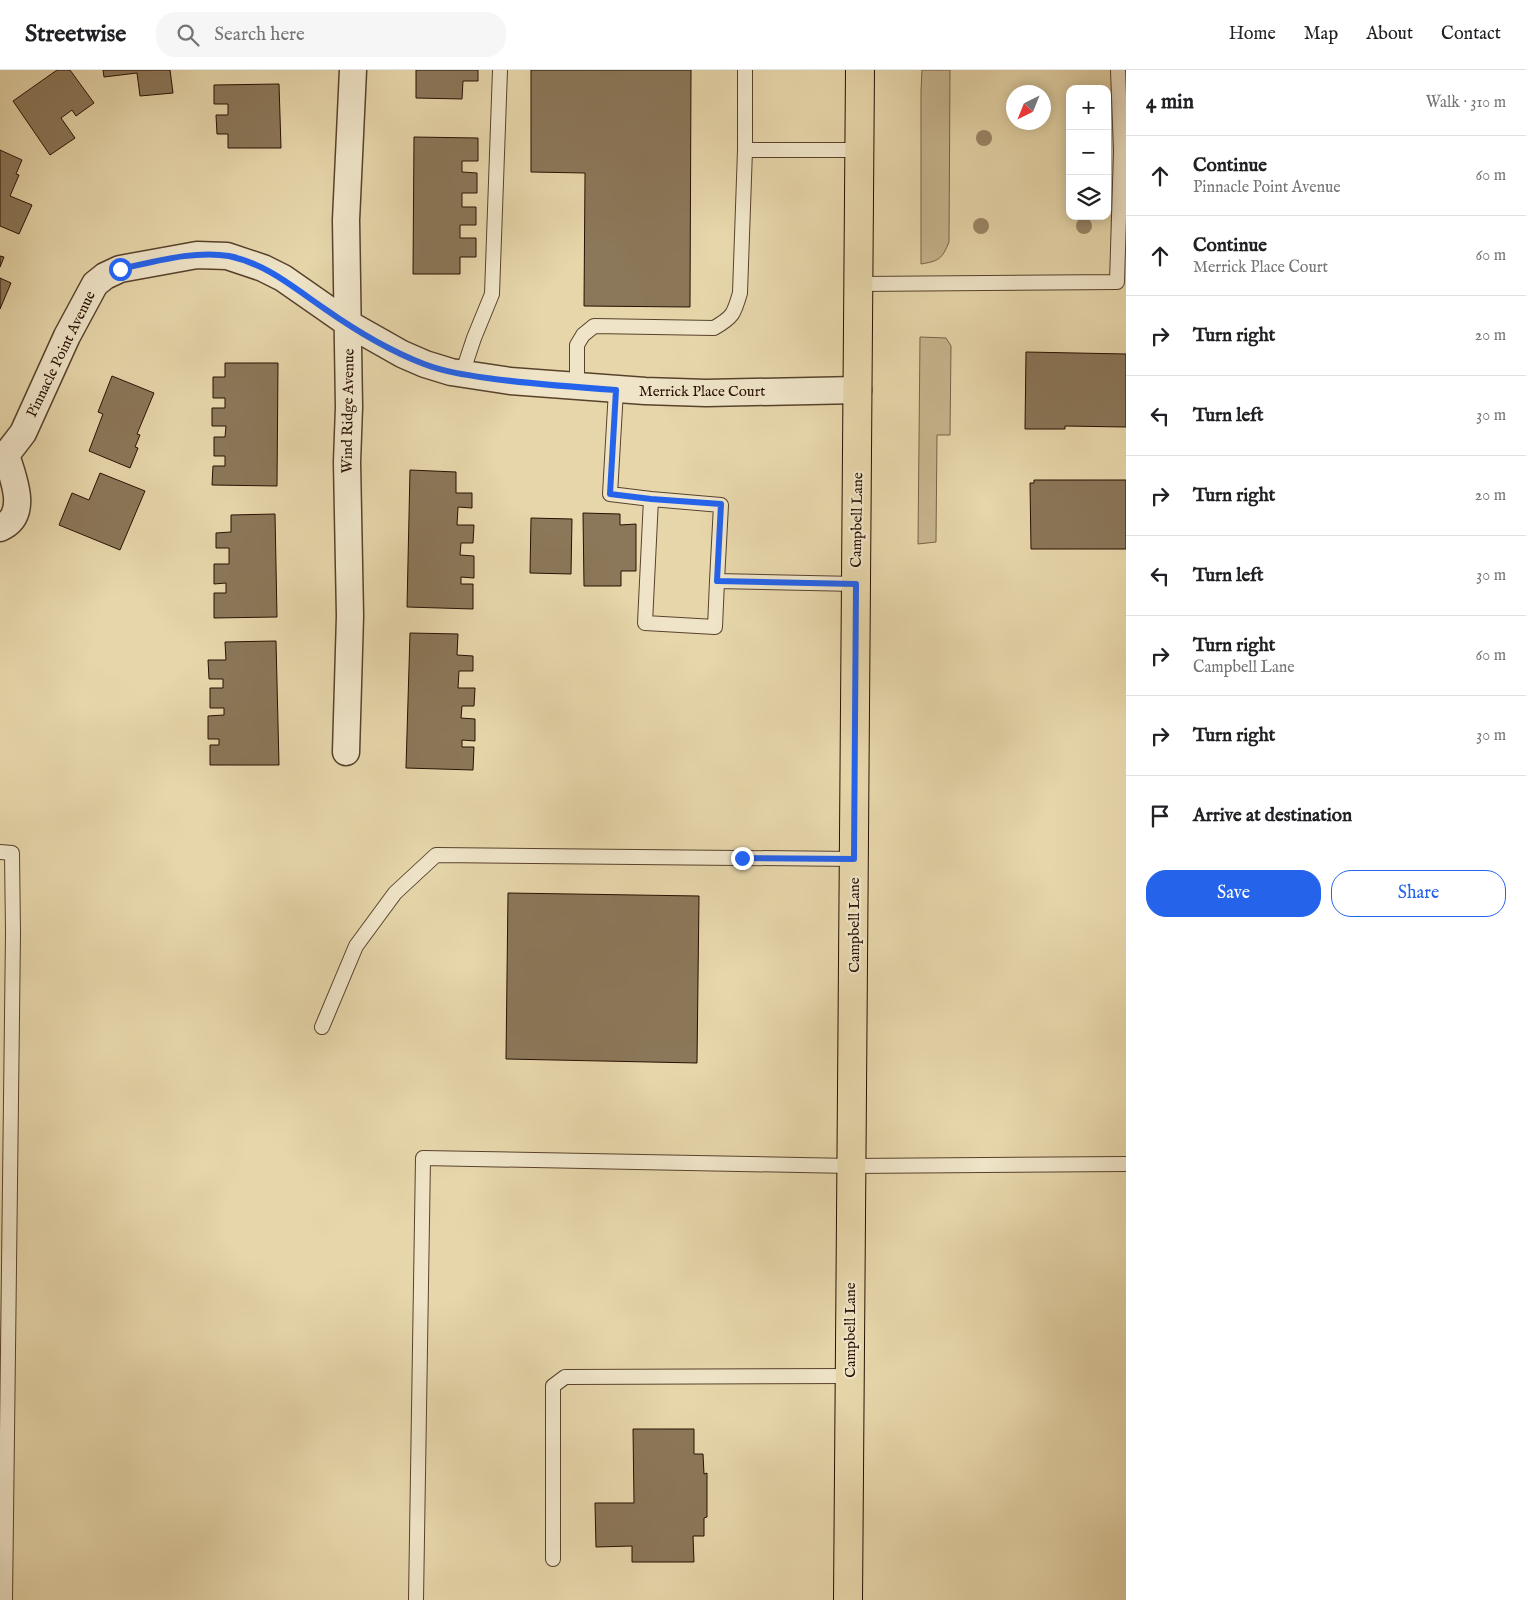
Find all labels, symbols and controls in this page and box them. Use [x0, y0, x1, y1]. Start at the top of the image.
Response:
search box [156, 12, 506, 57]
text: Streetwise [25, 19, 126, 50]
icon: search [174, 21, 202, 49]
text: Search here [214, 23, 305, 47]
text: Home [1229, 23, 1276, 46]
text: Map [1304, 23, 1338, 46]
text: About [1366, 23, 1413, 46]
text: Contact [1441, 23, 1501, 46]
north arrow [1006, 85, 1051, 130]
map controls [1066, 85, 1111, 220]
button: + [1066, 85, 1111, 130]
text: 4 min [1146, 89, 1194, 116]
text: Walk · 310 m [1426, 93, 1506, 113]
button: − [1066, 130, 1111, 175]
text: Continue [1193, 154, 1267, 178]
icon: ahead [1146, 162, 1174, 190]
text: 60 m [1476, 166, 1506, 186]
button: layers [1066, 175, 1111, 220]
text: Pinnacle Point Avenue [1193, 178, 1341, 198]
text: Continue [1193, 234, 1267, 258]
icon: ahead [1146, 242, 1174, 270]
text: 60 m [1476, 246, 1506, 266]
route start [109, 258, 132, 281]
text: Merrick Place Court [1193, 258, 1328, 278]
street label: Pinnacle Point Avenue [22, 288, 100, 420]
icon: right [1146, 322, 1174, 350]
text: Turn right [1193, 324, 1275, 348]
text: 20 m [1475, 326, 1506, 346]
street label: Wind Ridge Avenue [337, 348, 359, 474]
street label: Merrick Place Court [639, 382, 765, 401]
icon: left [1146, 402, 1174, 430]
text: Turn left [1193, 404, 1264, 428]
text: 30 m [1476, 406, 1506, 426]
street label: Campbell Lane [847, 472, 867, 568]
icon: right [1146, 482, 1174, 510]
text: Turn right [1193, 484, 1275, 508]
text: 20 m [1475, 486, 1506, 506]
icon: left [1146, 562, 1174, 590]
text: Turn left [1193, 564, 1264, 588]
text: 30 m [1476, 566, 1506, 586]
text: Turn right [1193, 634, 1275, 658]
icon: right [1146, 642, 1174, 670]
text: 60 m [1476, 646, 1506, 666]
text: Campbell Lane [1193, 658, 1295, 678]
icon: right [1146, 722, 1174, 750]
text: Turn right [1193, 724, 1275, 748]
text: 30 m [1476, 726, 1506, 746]
icon: arrive [1146, 802, 1174, 830]
text: Arrive at destination [1193, 804, 1352, 828]
route end [731, 847, 754, 870]
button: Save [1146, 870, 1321, 917]
button: Share [1331, 870, 1506, 917]
street label: Campbell Lane [845, 877, 864, 973]
street label: Campbell Lane [841, 1282, 860, 1378]

